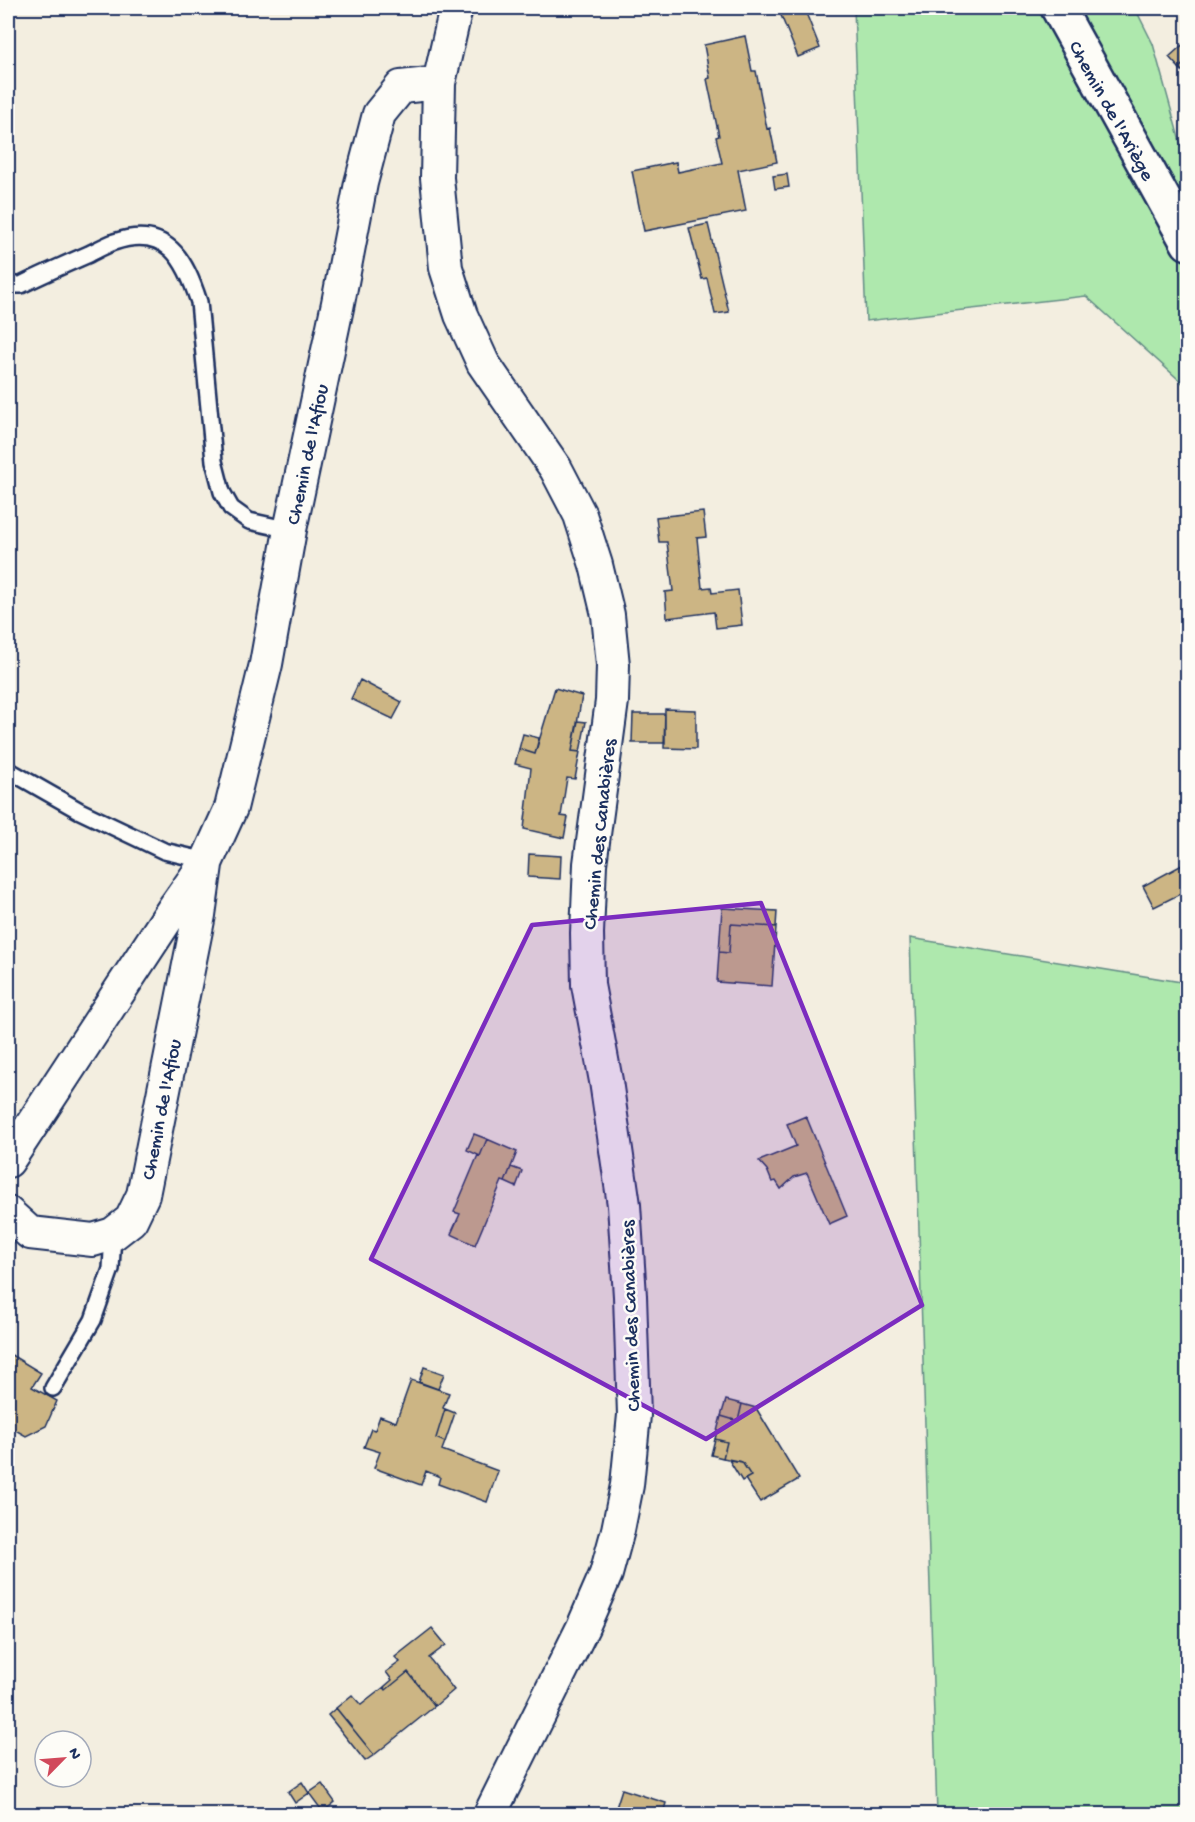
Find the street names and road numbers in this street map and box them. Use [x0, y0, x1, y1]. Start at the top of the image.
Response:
street label: Chemin de l'Ariège [1062, 38, 1158, 186]
street label: Chemin de l'Afiou [283, 382, 336, 527]
street label: Chemin des Canabières [580, 737, 623, 931]
street label: Chemin de l'Afiou [139, 1037, 188, 1182]
street label: Chemin des Canabières [618, 1219, 647, 1412]

